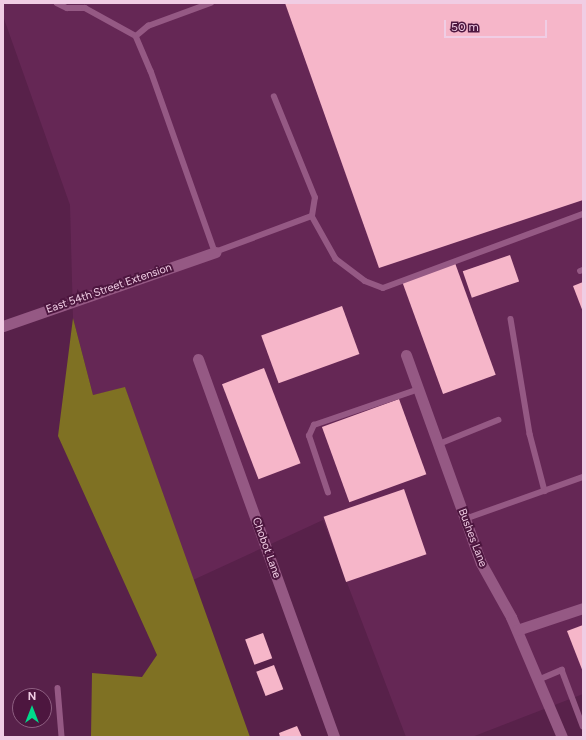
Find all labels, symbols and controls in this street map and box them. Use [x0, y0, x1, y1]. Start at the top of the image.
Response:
scale bar [446, 12, 549, 38]
text: 50 m [451, 20, 479, 34]
street label: East 54th Street Extension [44, 261, 174, 317]
street label: Bushes Lane [455, 507, 489, 569]
street label: Chobot Lane [249, 516, 283, 580]
north arrow [12, 688, 52, 728]
text: N [28, 690, 36, 703]

